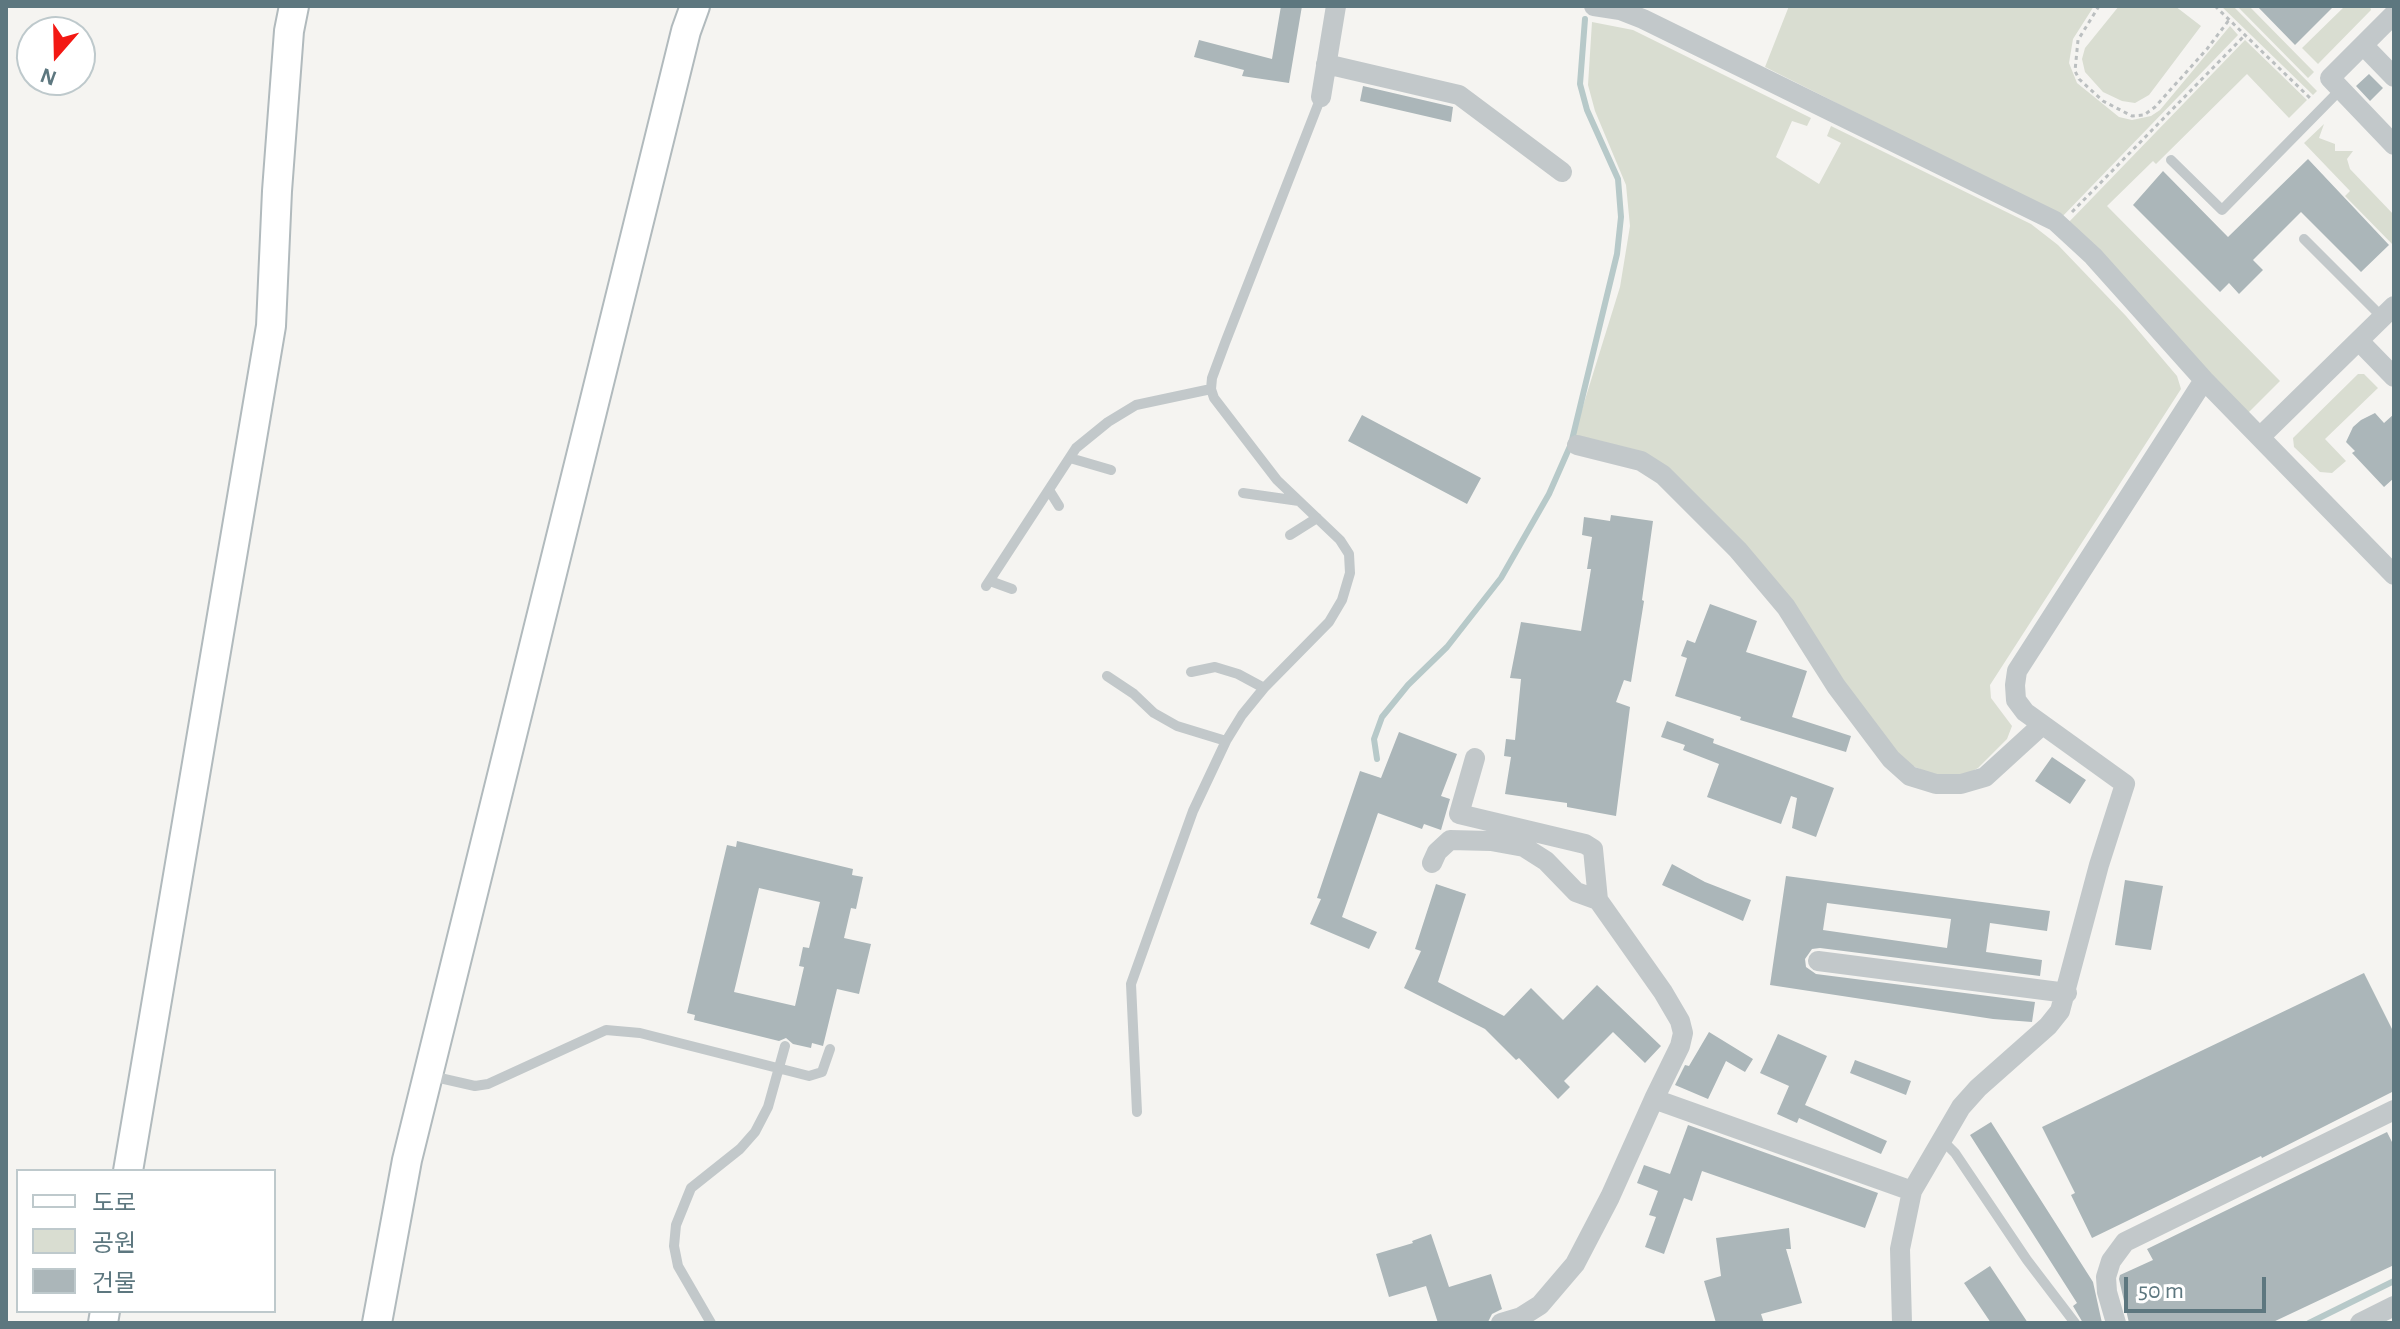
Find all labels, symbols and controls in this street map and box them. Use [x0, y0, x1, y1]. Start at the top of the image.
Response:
north arrow [16, 16, 96, 96]
text: N [38, 64, 59, 90]
legend [16, 1169, 276, 1313]
text: 도로 [92, 1192, 136, 1216]
text: 공원 [92, 1232, 136, 1256]
scale bar [2128, 1261, 2270, 1311]
text: 건물 [92, 1272, 136, 1296]
text: 50 m [2138, 1279, 2184, 1303]

